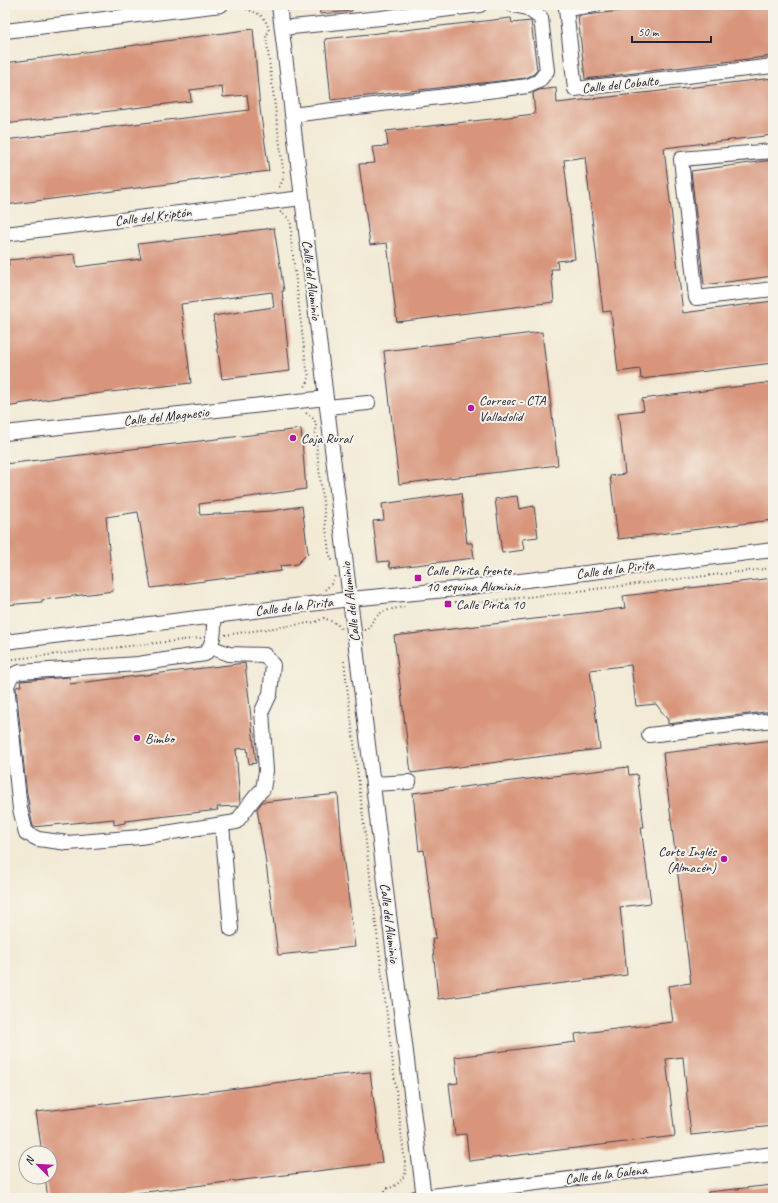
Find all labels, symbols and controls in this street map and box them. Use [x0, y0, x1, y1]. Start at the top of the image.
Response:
scale bar [632, 18, 711, 44]
text: 50 m [638, 24, 660, 40]
street label: Calle del Cobalto [581, 72, 660, 97]
street label: Calle del Kriptón [114, 203, 193, 230]
street label: Calle del Aluminio [298, 239, 325, 322]
place label: Correos - CTA Valladolid [479, 392, 546, 425]
street label: Calle del Magnesio [123, 403, 211, 429]
marker: Correos - CTA Valladolid [466, 403, 476, 413]
place label: Caja Rural [301, 430, 354, 447]
marker: Caja Rural [288, 433, 298, 443]
street label: Calle de la Pirita [575, 556, 656, 583]
street label: Calle del Aluminio [337, 560, 364, 643]
place label: Calle Pirita frente 10 esquina Aluminio [426, 562, 522, 595]
marker: Calle Pirita frente 10 esquina Aluminio [413, 573, 423, 583]
street label: Calle de la Pirita [254, 593, 335, 620]
place label: Calle Pirita 10 [456, 596, 526, 613]
marker: Calle Pirita 10 [443, 599, 453, 609]
place label: Bimbo [145, 730, 176, 747]
marker: Bimbo [132, 733, 142, 743]
place label: Corte Inglés (Almacén) [658, 843, 717, 876]
marker: Corte Inglés (Almacén) [719, 854, 729, 864]
street label: Calle del Aluminio [376, 882, 403, 965]
north arrow [18, 1145, 58, 1185]
text: N [21, 1153, 38, 1167]
street label: Calle de la Galena [564, 1161, 649, 1188]

